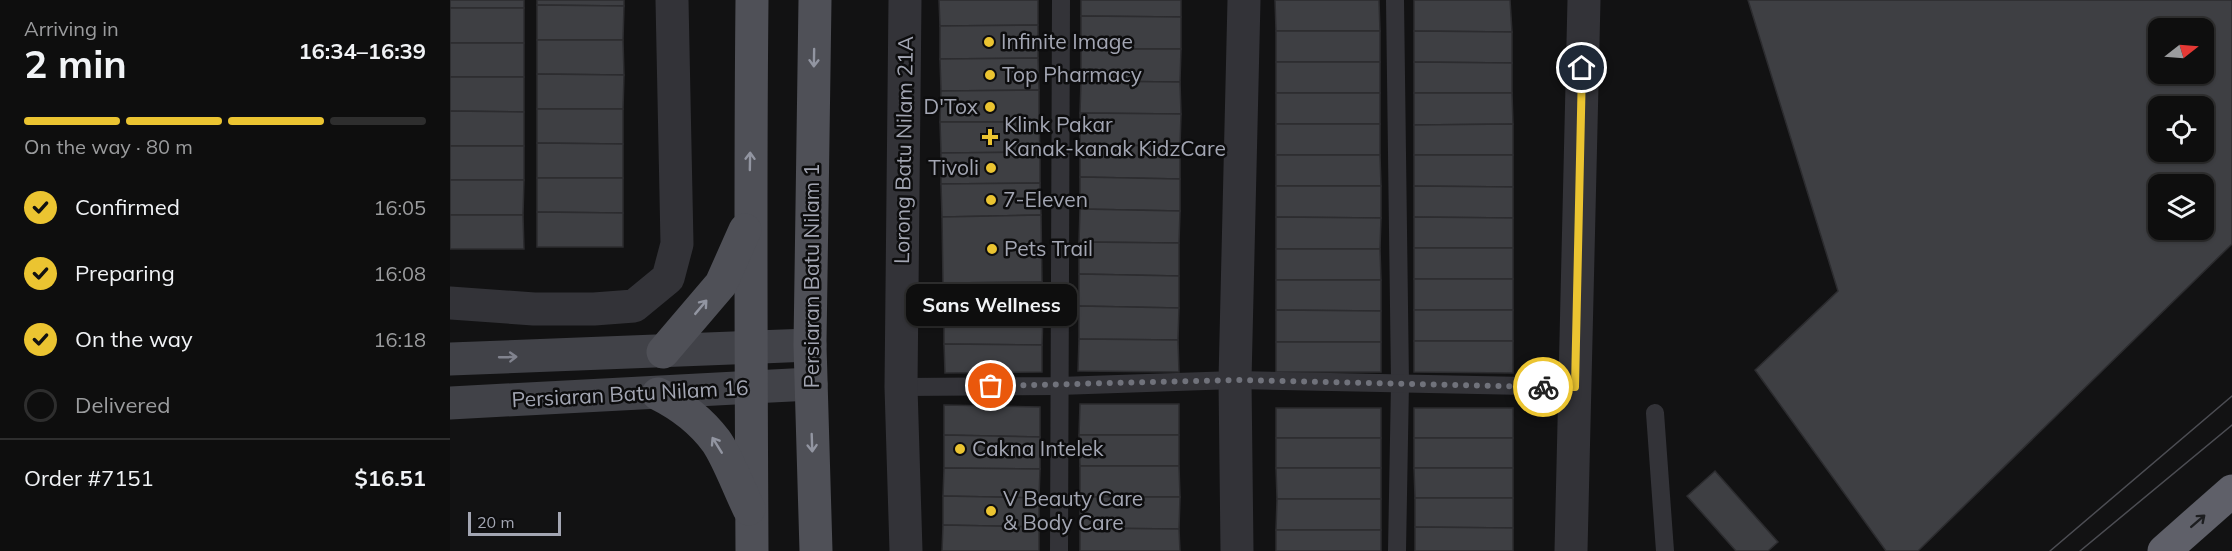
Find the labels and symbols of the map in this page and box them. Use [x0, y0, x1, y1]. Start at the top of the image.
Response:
north arrow [2148, 18, 2214, 84]
place label: Infinite Image [1001, 28, 1133, 54]
street label: Lorong Batu Nilam 21A [888, 35, 918, 264]
marker: Infinite Image [982, 35, 996, 49]
pin [1556, 42, 1607, 93]
one-way arrow [809, 48, 820, 68]
place label: Top Pharmacy [1002, 61, 1142, 87]
marker: Top Pharmacy [983, 68, 997, 82]
place label: D'Tox [924, 93, 978, 119]
marker: D'Tox [983, 100, 997, 114]
place label: Klink Pakar Kanak-kanak KidzCare [1004, 111, 1226, 161]
marker: Klink Pakar Kanak-kanak KidzCare [981, 128, 999, 146]
one-way arrow [744, 152, 756, 172]
place label: Tivoli [928, 154, 979, 180]
marker: Tivoli [984, 161, 998, 175]
street label: Persiaran Batu Nilam 1 [798, 164, 824, 388]
place label: 7-Eleven [1003, 186, 1088, 212]
marker: 7-Eleven [984, 193, 998, 207]
place label: Pets Trail [1004, 235, 1093, 261]
marker: Pets Trail [985, 242, 999, 256]
callout: Sans Wellness [906, 284, 1076, 326]
one-way arrow [694, 300, 708, 315]
one-way arrow [498, 351, 518, 363]
courier [1513, 357, 1573, 417]
pin [965, 360, 1016, 411]
street label: Persiaran Batu Nilam 16 [511, 374, 749, 412]
one-way arrow [807, 432, 818, 452]
place label: Cakna Intelek [972, 435, 1104, 461]
one-way arrow [710, 436, 723, 453]
marker: Cakna Intelek [953, 442, 967, 456]
place label: V Beauty Care & Body Care [1003, 485, 1143, 535]
marker: V Beauty Care & Body Care [984, 504, 998, 518]
scale bar [468, 509, 561, 536]
one-way arrow [2190, 514, 2205, 528]

